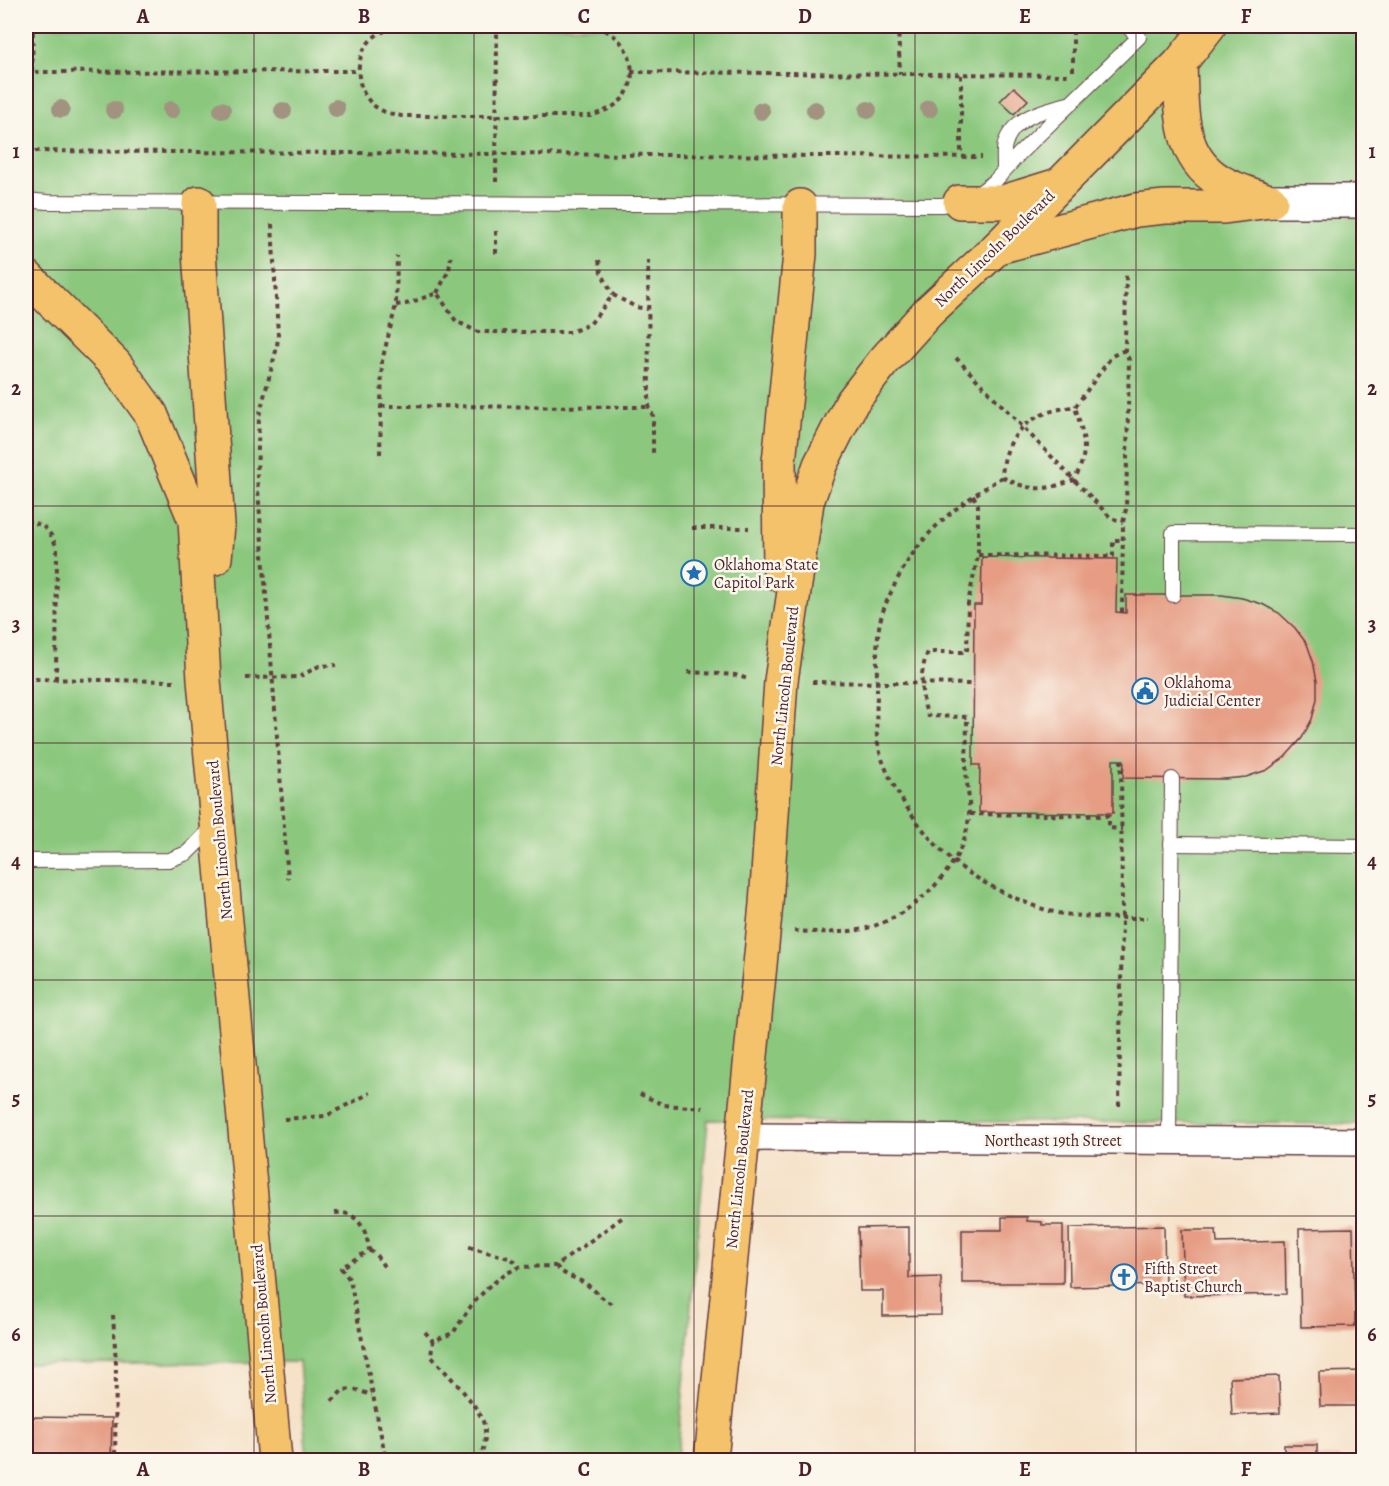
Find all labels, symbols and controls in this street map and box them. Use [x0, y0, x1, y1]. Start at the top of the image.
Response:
text: A [136, 3, 150, 30]
text: B [358, 3, 370, 30]
text: C [578, 3, 590, 30]
text: D [798, 3, 812, 30]
text: E [1019, 3, 1031, 30]
text: F [1241, 3, 1252, 30]
text: 1 [12, 138, 20, 165]
text: 1 [1368, 138, 1376, 165]
street label: North Lincoln Boulevard [930, 185, 1060, 312]
text: 2 [11, 375, 21, 402]
text: 2 [1367, 375, 1377, 402]
place label: Oklahoma State Capitol Park [714, 554, 819, 594]
place icon: Oklahoma State Capitol Park [679, 558, 709, 588]
street label: North Lincoln Boulevard [766, 605, 804, 767]
text: 3 [12, 611, 20, 638]
text: 3 [1368, 611, 1376, 638]
place label: Oklahoma Judicial Center [1164, 672, 1261, 712]
public building icon: Oklahoma Judicial Center [1130, 676, 1160, 706]
street label: North Lincoln Boulevard [202, 759, 238, 921]
text: 4 [11, 848, 21, 875]
text: 4 [1367, 848, 1377, 875]
text: 5 [12, 1085, 20, 1112]
text: 5 [1368, 1085, 1376, 1112]
street label: North Lincoln Boulevard [721, 1088, 759, 1250]
street label: Northeast 19th Street [984, 1130, 1122, 1152]
street label: North Lincoln Boulevard [246, 1243, 282, 1405]
place label: Fifth Street Baptist Church [1144, 1258, 1243, 1298]
church icon: Fifth Street Baptist Church [1109, 1262, 1139, 1292]
text: 6 [11, 1321, 21, 1348]
text: 6 [1367, 1321, 1377, 1348]
text: A [136, 1456, 150, 1483]
text: B [358, 1456, 370, 1483]
text: C [578, 1456, 590, 1483]
text: D [798, 1456, 812, 1483]
text: E [1019, 1456, 1031, 1483]
text: F [1241, 1456, 1252, 1483]

